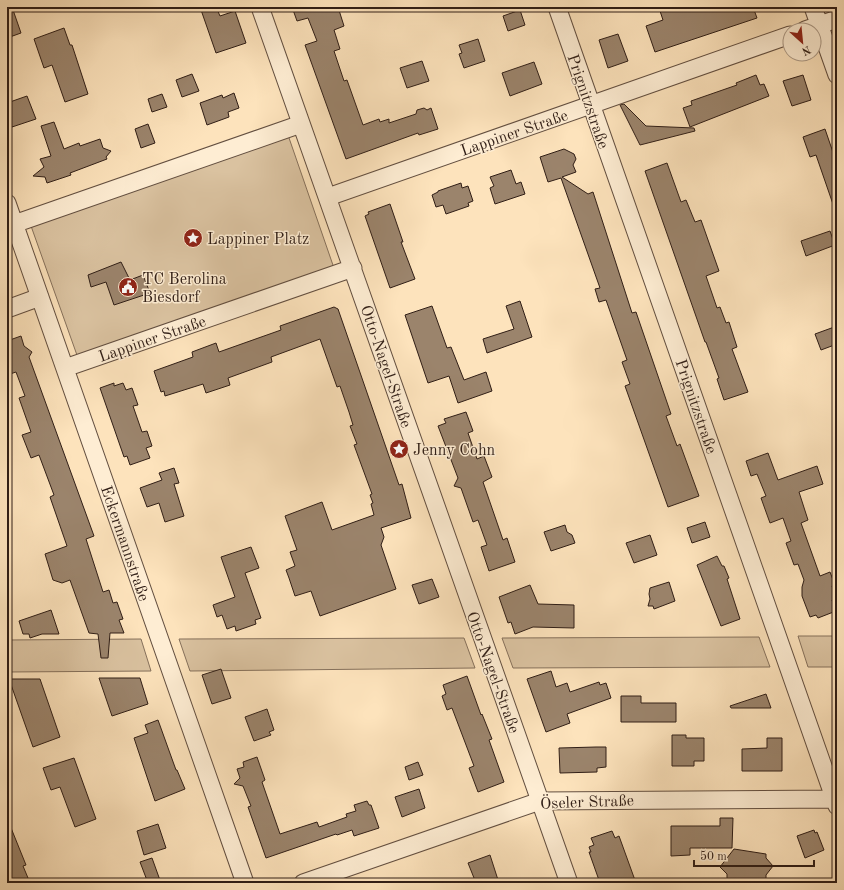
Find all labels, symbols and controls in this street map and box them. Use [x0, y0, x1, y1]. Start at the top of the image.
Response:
north arrow [782, 22, 822, 62]
text: N [799, 43, 812, 57]
street label: Prignitzstraße [563, 52, 611, 151]
street label: Lappiner Straße [459, 108, 570, 160]
place icon: Lappiner Platz [182, 227, 204, 249]
place label: Lappiner Platz [207, 232, 309, 248]
place label: TC Berolina Biesdorf [142, 272, 227, 306]
public building icon: TC Berolina Biesdorf [117, 276, 139, 298]
street label: Otto-Nagel-Straße [357, 303, 414, 430]
street label: Lappiner Straße [97, 314, 208, 366]
street label: Prignitzstraße [671, 357, 719, 456]
place icon: Jenny Cohn [388, 438, 410, 460]
place label: Jenny Cohn [413, 443, 496, 459]
street label: Eckermannstraße [97, 484, 151, 603]
street label: Otto-Nagel-Straße [463, 610, 522, 736]
street label: Öseler Straße [540, 789, 634, 813]
scale bar [694, 842, 814, 868]
text: 50 m [700, 850, 727, 863]

